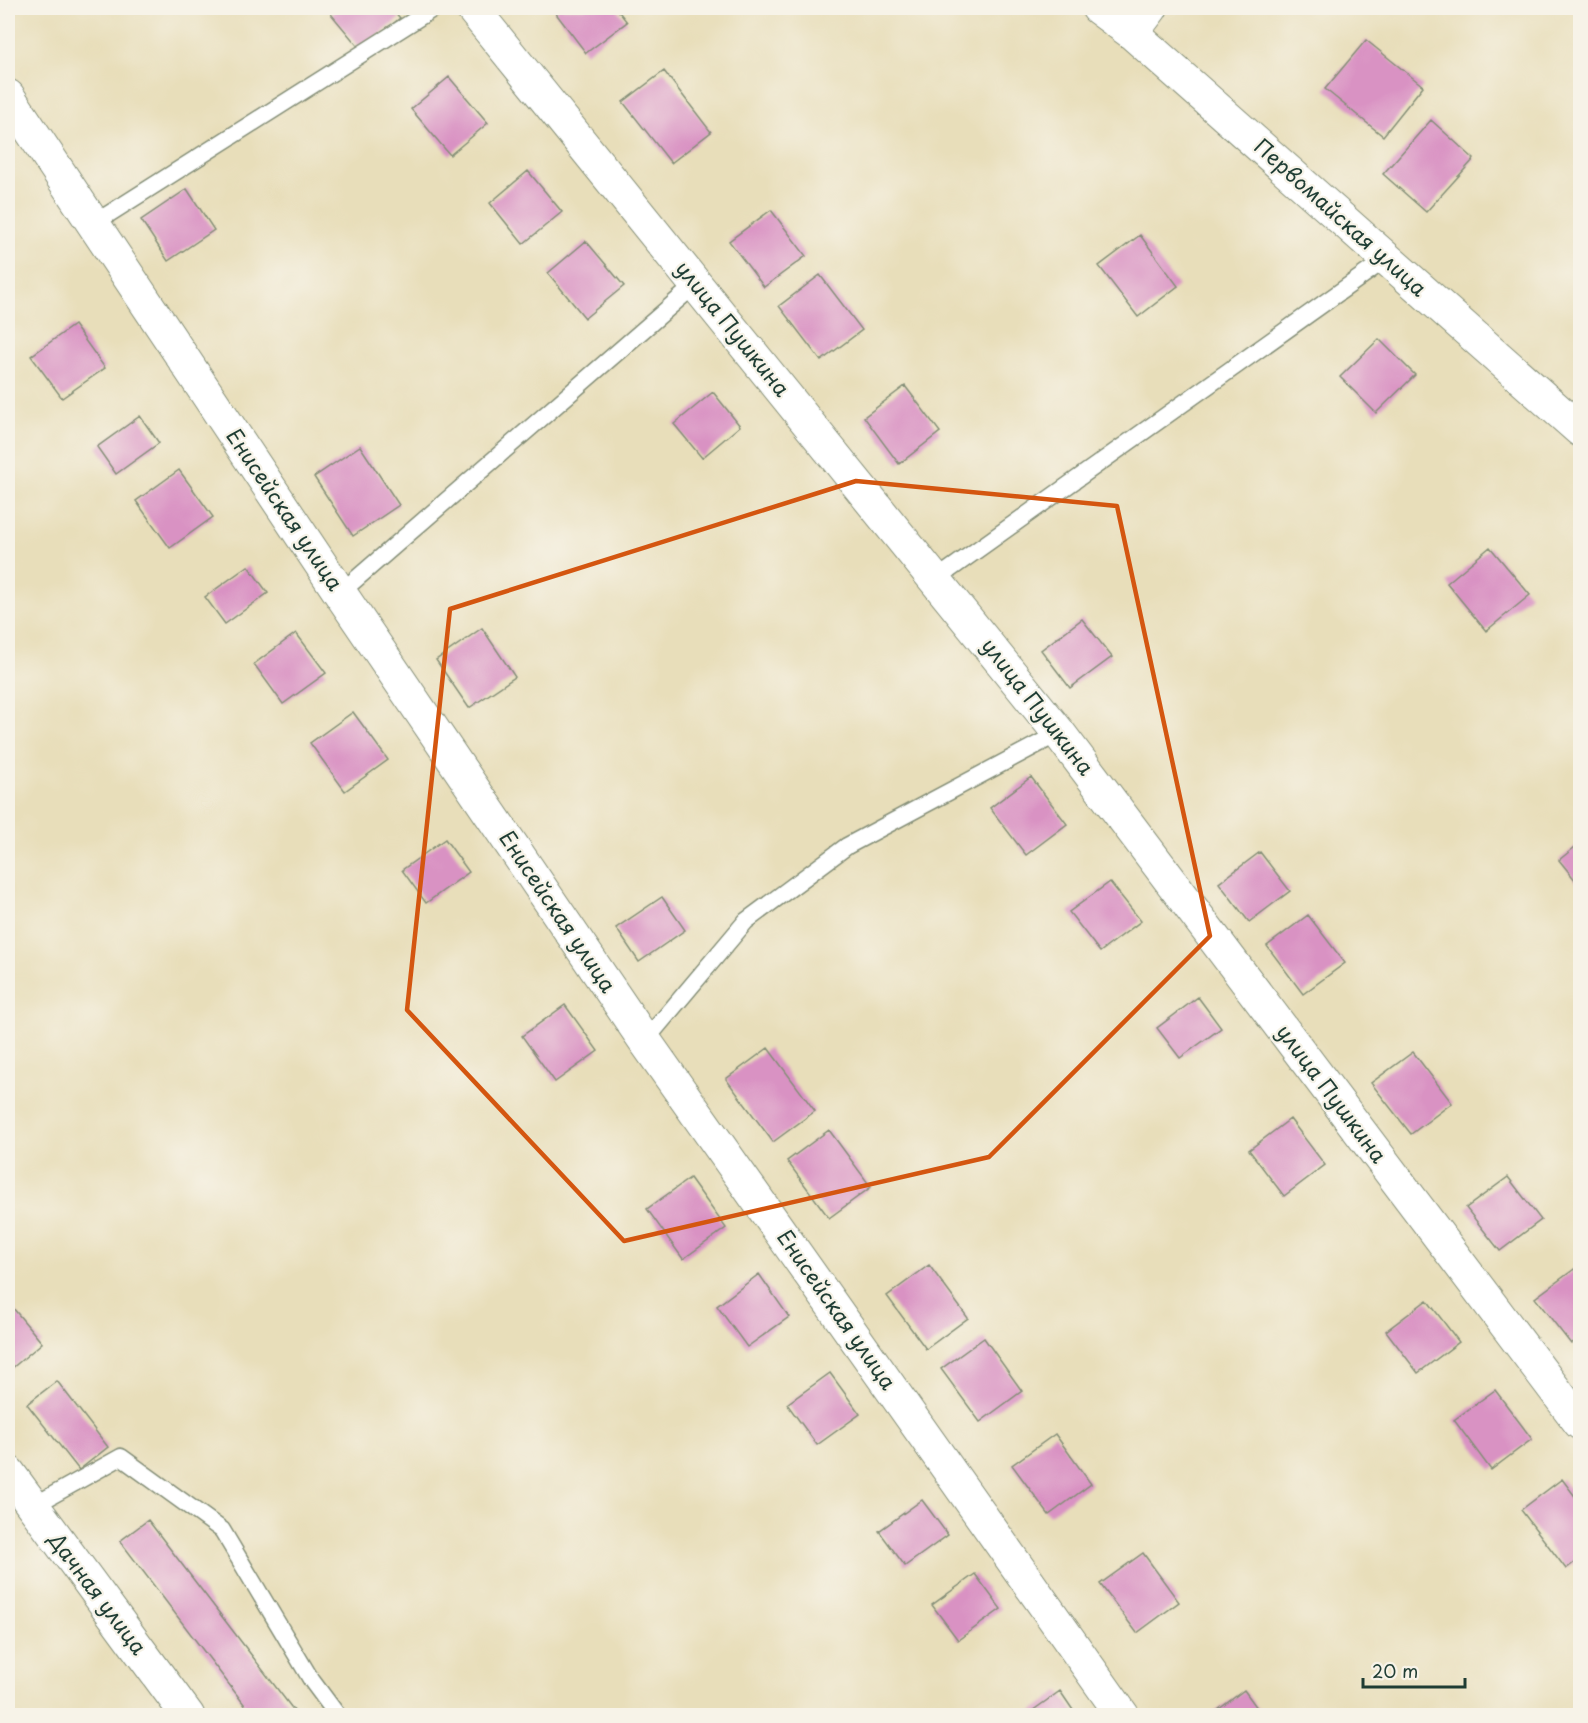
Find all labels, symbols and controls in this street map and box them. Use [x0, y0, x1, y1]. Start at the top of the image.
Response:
street label: Первомайская улица [1248, 130, 1435, 303]
street label: улица Пушкина [669, 253, 799, 403]
street label: Енисейская улица [219, 421, 352, 597]
street label: улица Пушкина [975, 630, 1103, 782]
street label: Енисейская улица [492, 823, 625, 999]
street label: улица Пушкина [1270, 1017, 1396, 1170]
street label: Енисейская улица [770, 1222, 906, 1396]
street label: Дачная улица [41, 1524, 156, 1661]
scale bar [1363, 1651, 1465, 1689]
text: 20 m [1372, 1657, 1418, 1684]

